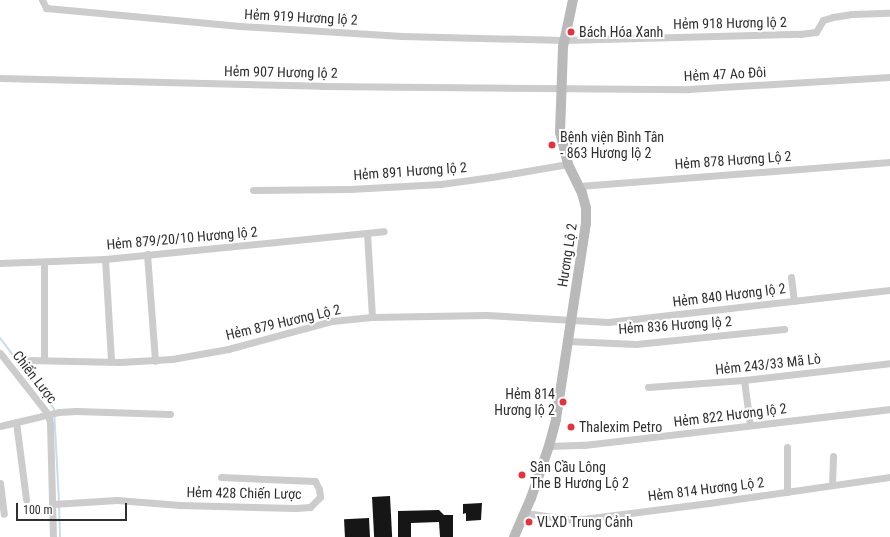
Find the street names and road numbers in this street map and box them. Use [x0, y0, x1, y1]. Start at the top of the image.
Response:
street label: Hẻm 919 Hương lộ 2 [244, 6, 358, 28]
street label: Hẻm 918 Hương lộ 2 [673, 14, 787, 32]
street label: Hẻm 907 Hương lộ 2 [224, 63, 338, 81]
street label: Hẻm 47 Ao Đôi [683, 63, 767, 85]
street label: Hẻm 878 Hương Lộ 2 [674, 148, 792, 172]
street label: Hẻm 891 Hương lộ 2 [353, 159, 467, 183]
street label: Hương Lộ 2 [554, 222, 580, 288]
street label: Hẻm 879/20/10 Hương lộ 2 [106, 223, 258, 253]
street label: Hẻm 840 Hương lộ 2 [672, 280, 786, 310]
street label: Hẻm 879 Hương Lộ 2 [224, 301, 342, 343]
street label: Hẻm 836 Hương lộ 2 [618, 313, 732, 337]
street label: Chiến Lược [9, 347, 61, 407]
street label: Hẻm 243/33 Mã Lò [714, 350, 822, 378]
street label: Hẻm 822 Hương lộ 2 [673, 400, 787, 430]
street label: Hẻm 814 Hương Lộ 2 [647, 474, 765, 504]
street label: Hẻm 428 Chiến Lược [186, 484, 302, 502]

